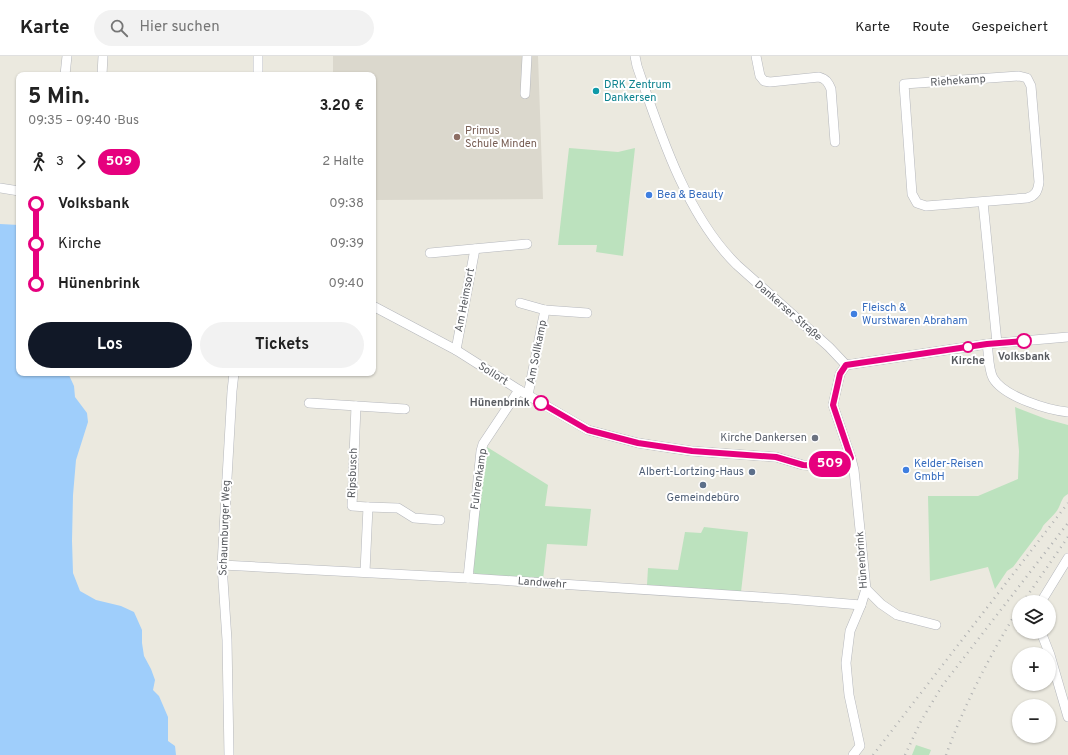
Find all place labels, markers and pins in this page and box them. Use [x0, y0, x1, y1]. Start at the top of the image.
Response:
place label: DRK Zentrum Dankersen [604, 78, 671, 105]
marker: DRK Zentrum Dankersen [591, 86, 601, 96]
place label: Primus Schule Minden [465, 124, 537, 151]
marker: Primus Schule Minden [452, 132, 462, 142]
place label: Bea & Beauty [657, 188, 724, 202]
marker: Bea & Beauty [644, 190, 654, 200]
place label: Fleisch & Wurstwaren Abraham [862, 301, 968, 328]
marker: Fleisch & Wurstwaren Abraham [849, 309, 859, 319]
marker: Volksbank [1016, 333, 1032, 349]
marker: Kirche [962, 341, 974, 353]
place label: Volksbank [998, 350, 1050, 364]
place label: Kirche [951, 354, 985, 368]
marker: Hünenbrink [533, 395, 549, 411]
place label: Hünenbrink [470, 396, 530, 410]
place label: Kirche Dankersen [720, 431, 807, 445]
marker: Kirche Dankersen [810, 433, 820, 443]
place label: Kelder-Reisen GmbH [914, 457, 983, 484]
place label: Albert-Lortzing-Haus [638, 465, 744, 479]
marker: Kelder-Reisen GmbH [901, 465, 911, 475]
marker: Albert-Lortzing-Haus [747, 467, 757, 477]
marker: Gemeindebüro [698, 480, 708, 490]
place label: Gemeindebüro [667, 491, 739, 505]

